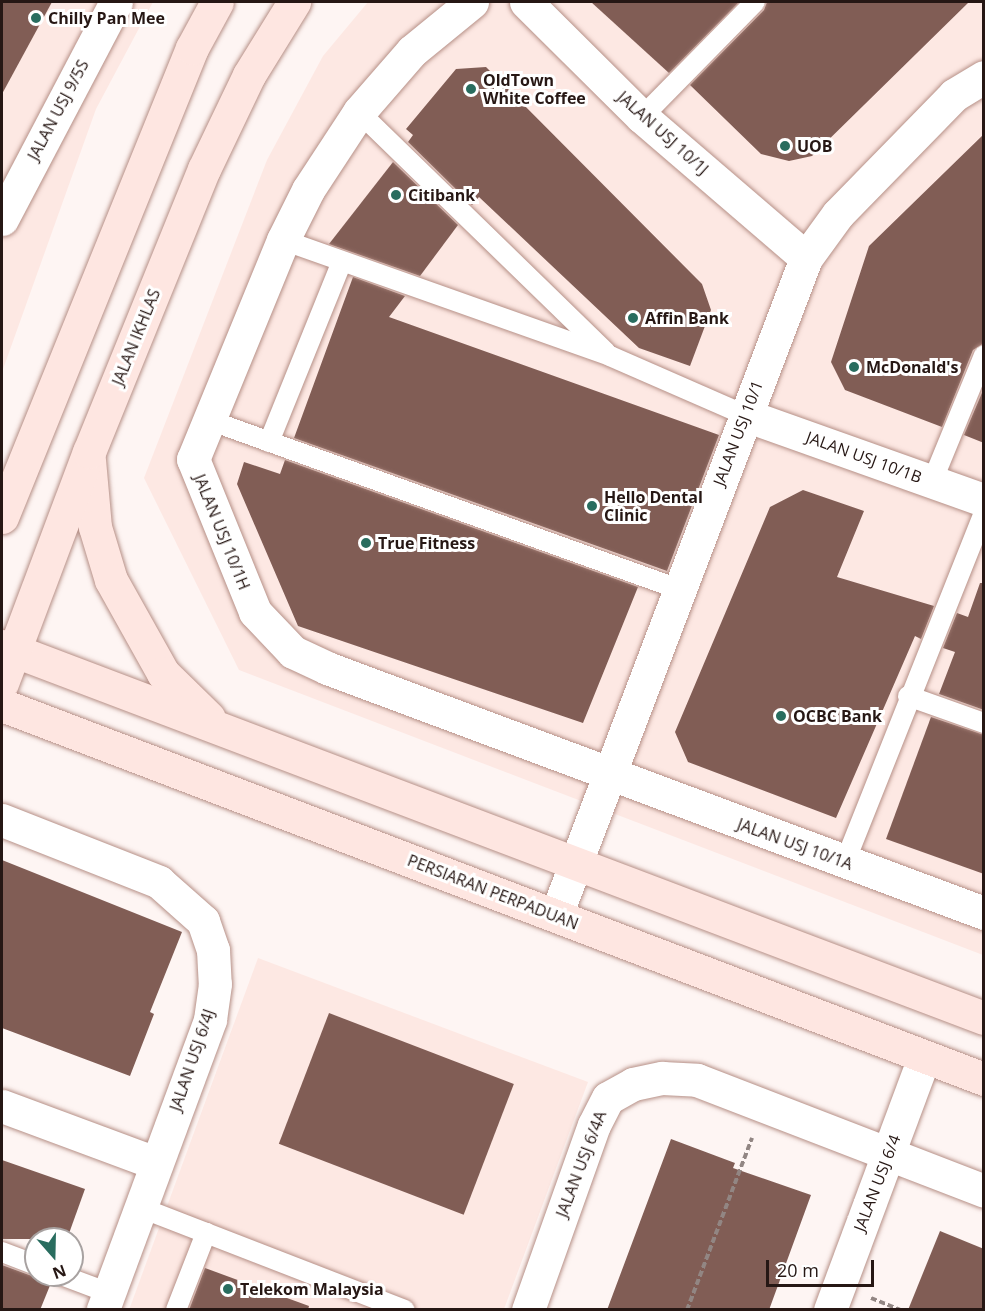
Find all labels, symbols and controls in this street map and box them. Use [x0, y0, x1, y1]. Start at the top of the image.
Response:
place label: Chilly Pan Mee [48, 8, 165, 28]
marker: Chilly Pan Mee [29, 11, 43, 25]
street label: JALAN USJ 9/5S [23, 57, 93, 163]
place label: OldTown White Coffee [483, 70, 586, 108]
marker: OldTown White Coffee [464, 82, 478, 96]
street label: JALAN USJ 10/1J [614, 87, 712, 179]
place label: UOB [797, 136, 833, 156]
marker: UOB [778, 139, 792, 153]
place label: Citibank [408, 185, 475, 205]
marker: Citibank [389, 188, 403, 202]
street label: JALAN IKHLAS [108, 286, 164, 388]
place label: Affin Bank [645, 308, 729, 328]
marker: Affin Bank [626, 311, 640, 325]
place label: McDonald's [866, 357, 958, 377]
marker: McDonald's [847, 360, 861, 374]
street label: JALAN USJ 10/1 [709, 378, 767, 488]
street label: JALAN USJ 10/1B [804, 427, 924, 487]
street label: JALAN USJ 10/1H [190, 471, 254, 593]
place label: Hello Dental Clinic [604, 487, 703, 525]
marker: Hello Dental Clinic [585, 499, 599, 513]
place label: True Fitness [378, 533, 475, 553]
marker: True Fitness [359, 536, 373, 550]
place label: OCBC Bank [793, 706, 882, 726]
marker: OCBC Bank [774, 709, 788, 723]
street label: JALAN USJ 10/1A [735, 814, 855, 874]
street label: PERSIARAN PERPADUAN [405, 851, 581, 933]
street label: JALAN USJ 6/4J [166, 1007, 218, 1113]
street label: JALAN USJ 6/4A [552, 1108, 610, 1220]
street label: JALAN USJ 6/4 [850, 1132, 904, 1234]
north arrow [24, 1227, 84, 1287]
scale bar [769, 1248, 877, 1286]
text: 20 m [777, 1258, 819, 1282]
text: N [50, 1259, 69, 1285]
place label: Telekom Malaysia [240, 1279, 384, 1299]
marker: Telekom Malaysia [221, 1282, 235, 1296]

